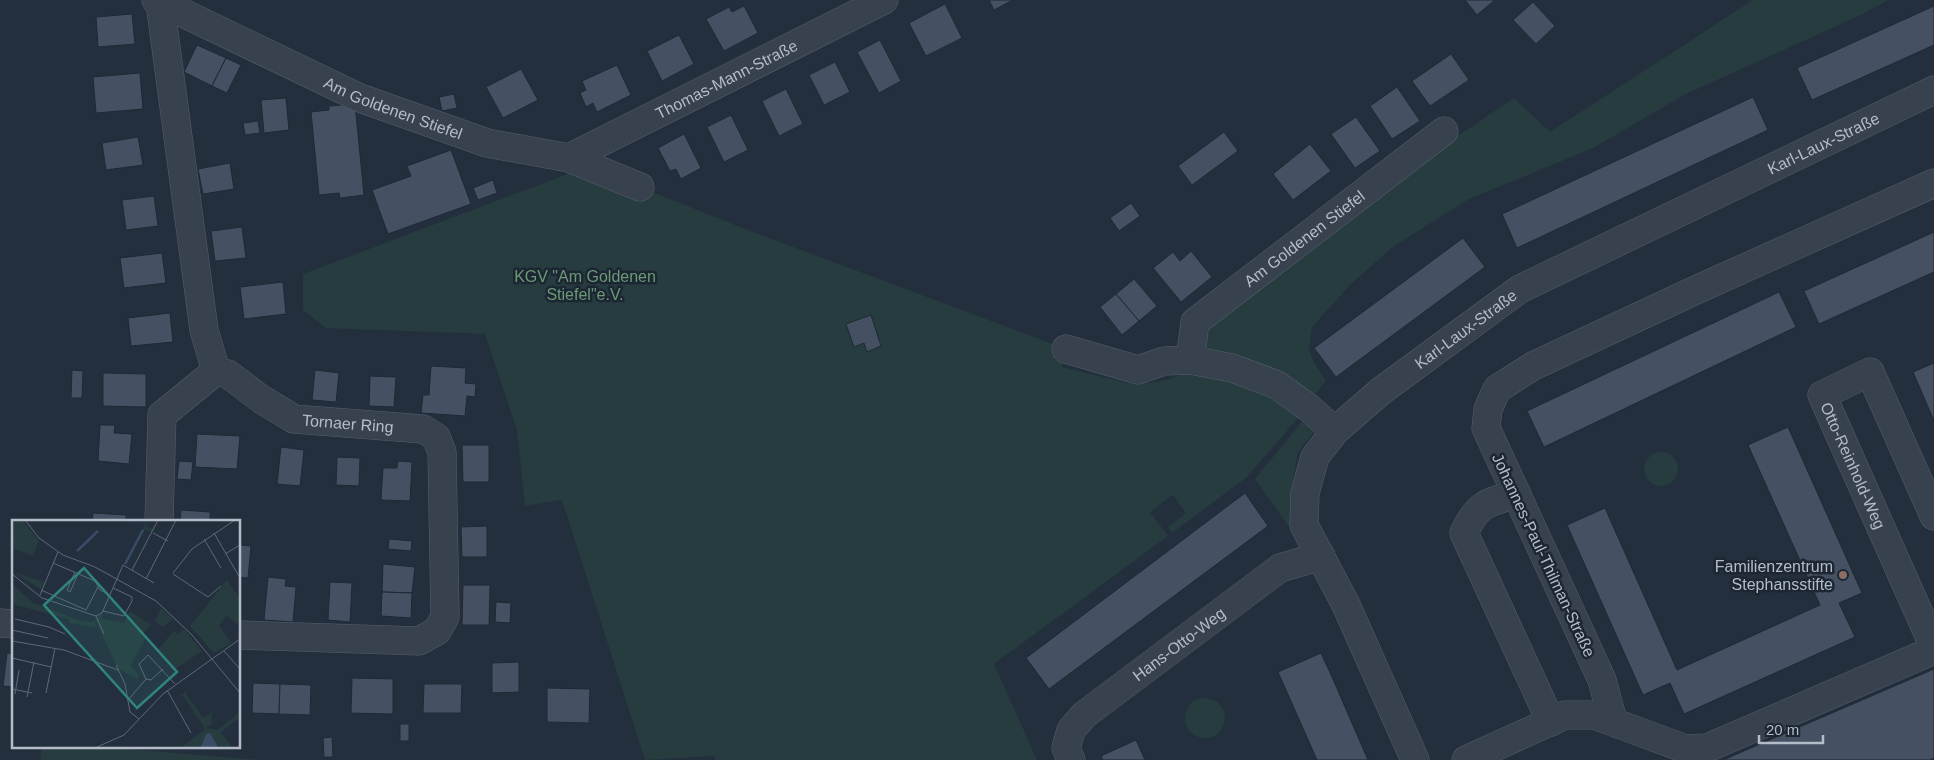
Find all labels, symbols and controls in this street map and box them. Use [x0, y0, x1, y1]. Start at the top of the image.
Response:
street label: Thomas-Mann-Straße [653, 37, 800, 122]
street label: Am Goldenen Stiefel [321, 74, 465, 143]
street label: Karl-Laux-Straße [1765, 110, 1882, 178]
street label: Am Goldenen Stiefel [1241, 187, 1368, 290]
park label: KGV "Am Goldenen Stiefel"e.V. [514, 268, 656, 303]
street label: Karl-Laux-Straße [1412, 286, 1520, 372]
street label: Otto-Reinhold-Weg [1817, 400, 1888, 532]
street label: Tornaer Ring [301, 412, 394, 436]
street label: Johannes-Paul-Thilman-Straße [1489, 451, 1598, 660]
inset map [12, 520, 240, 748]
place label: Familienzentrum Stephansstifte [1715, 558, 1833, 593]
marker: Familienzentrum Stephansstifte [1837, 569, 1849, 581]
street label: Hans-Otto-Weg [1130, 604, 1229, 684]
scale bar [1759, 712, 1823, 744]
text: 20 m [1766, 721, 1799, 738]

